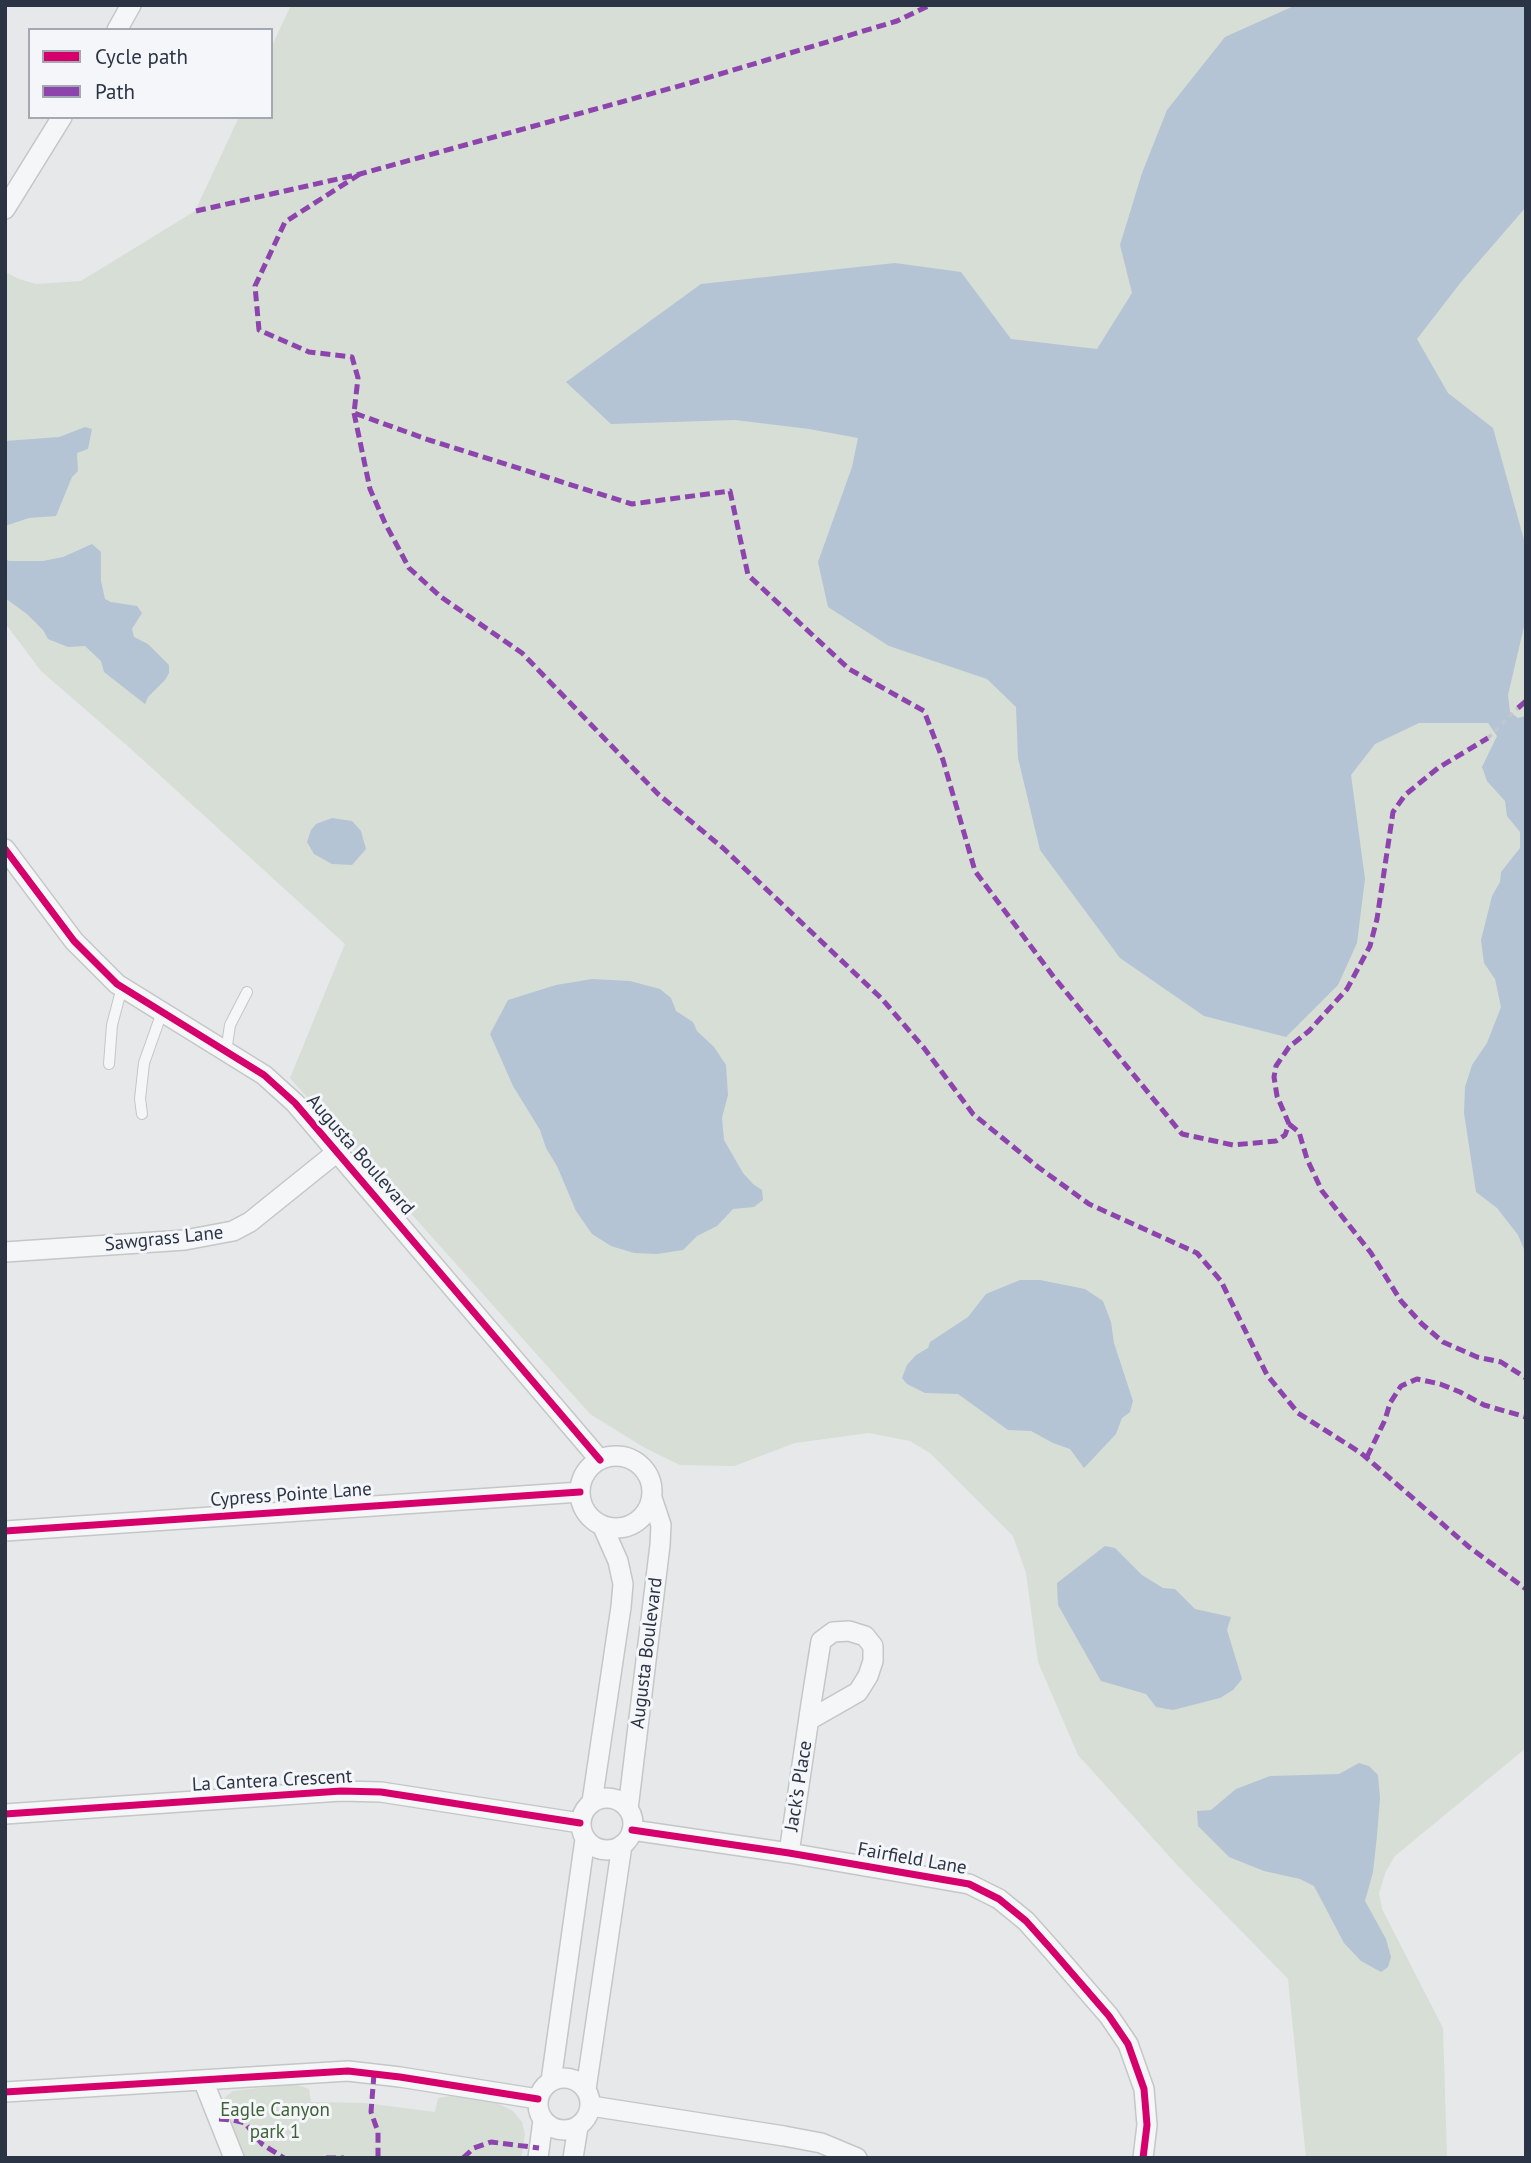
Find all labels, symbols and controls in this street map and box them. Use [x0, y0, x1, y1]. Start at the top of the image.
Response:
legend [28, 28, 273, 119]
text: Cycle path [95, 43, 188, 70]
text: Path [95, 78, 135, 105]
street label: Augusta Boulevard [301, 1090, 419, 1220]
street label: Sawgrass Lane [103, 1221, 225, 1257]
street label: Cypress Pointe Lane [209, 1478, 373, 1512]
street label: Augusta Boulevard [626, 1576, 668, 1730]
street label: Jack’s Place [781, 1739, 817, 1833]
street label: La Cantera Crescent [191, 1765, 353, 1797]
street label: Fairfield Lane [856, 1838, 968, 1880]
park label: Eagle Canyon park 1 [220, 2100, 330, 2144]

